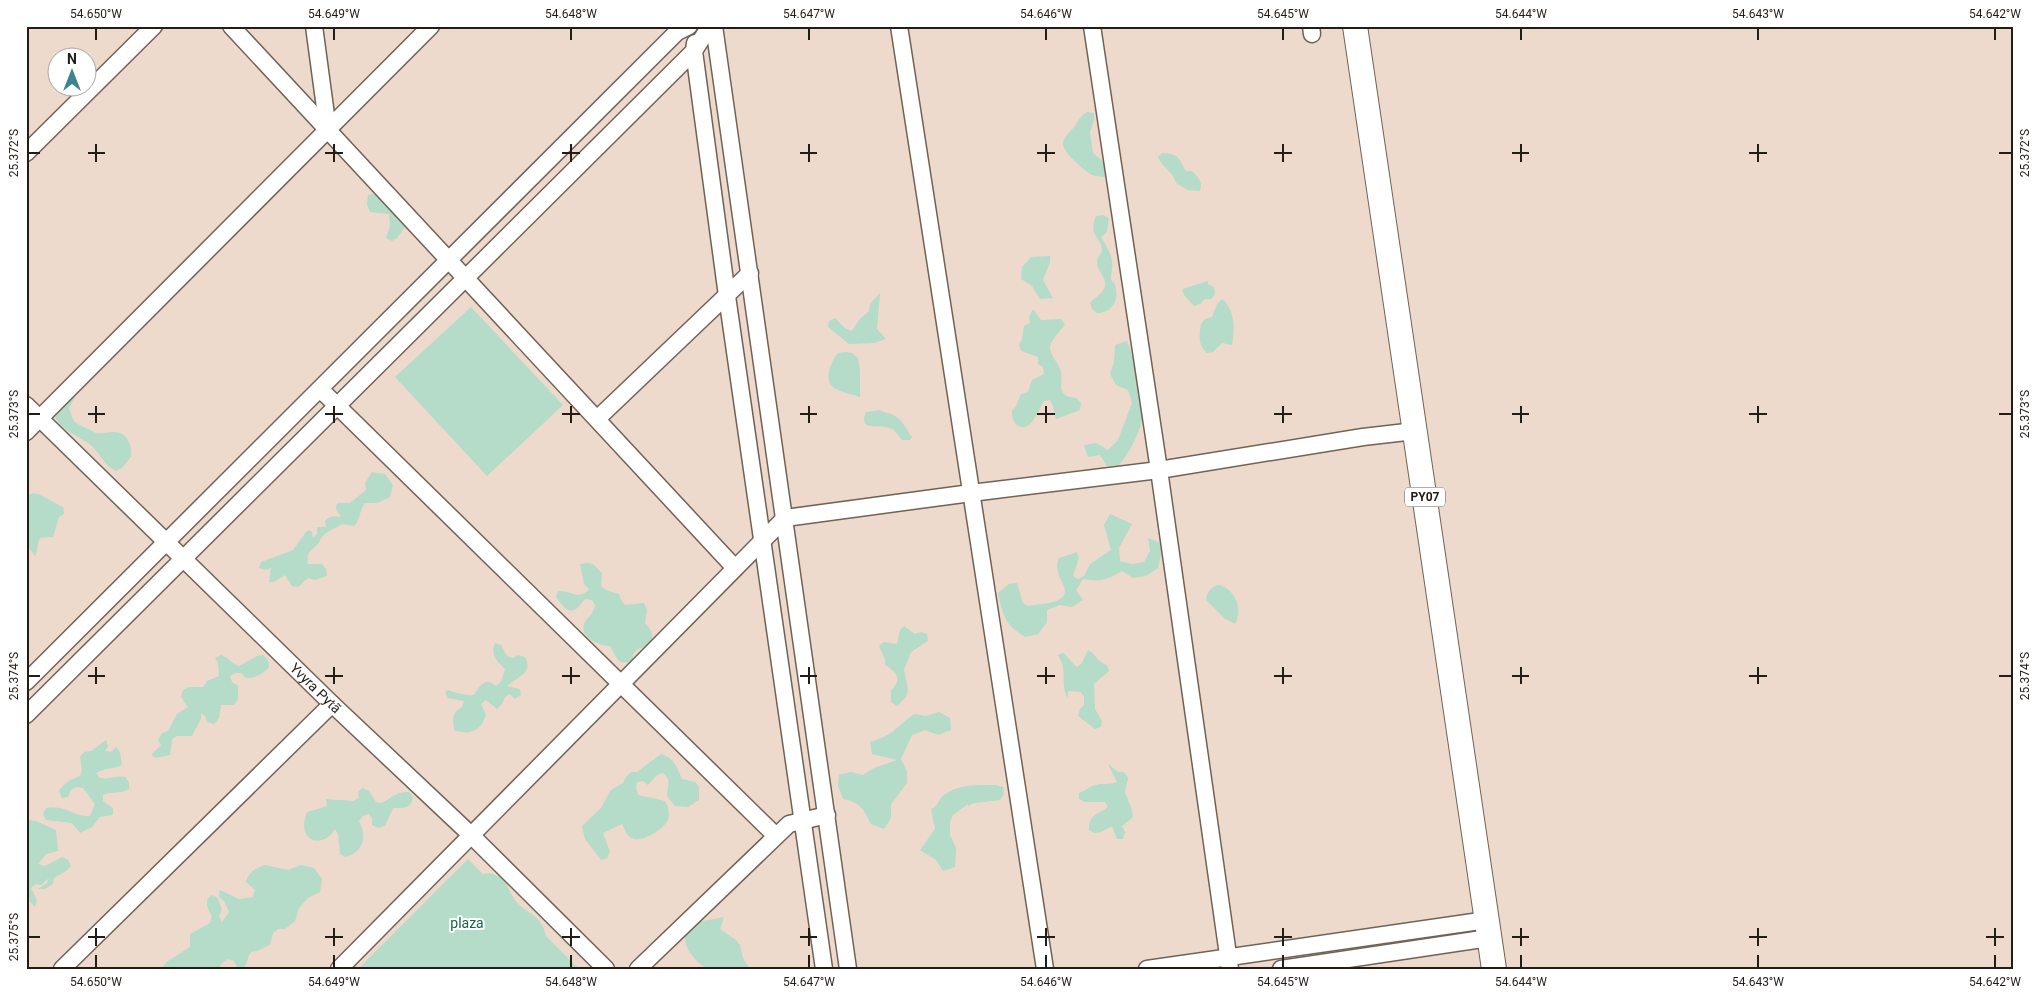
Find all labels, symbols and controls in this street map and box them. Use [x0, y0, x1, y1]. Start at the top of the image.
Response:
text: 54.650°W [70, 7, 122, 21]
text: 54.649°W [308, 7, 360, 21]
text: 54.648°W [545, 7, 597, 21]
text: 54.647°W [783, 7, 835, 21]
text: 54.646°W [1020, 7, 1072, 21]
text: 54.645°W [1257, 7, 1309, 21]
text: 54.644°W [1495, 7, 1547, 21]
text: 54.643°W [1732, 7, 1784, 21]
text: 54.642°W [1969, 7, 2021, 21]
north arrow [48, 48, 98, 98]
text: N [67, 51, 77, 67]
text: 25.372°S [7, 129, 21, 177]
text: 25.372°S [2018, 129, 2032, 177]
text: 25.373°S [7, 390, 21, 438]
text: 25.373°S [2018, 390, 2032, 438]
road number: PY07 [1405, 488, 1445, 507]
text: 25.374°S [7, 652, 21, 700]
text: 25.374°S [2018, 652, 2032, 700]
street label: Yvyra Pytã [287, 660, 345, 716]
text: 25.375°S [7, 913, 21, 961]
park label: plaza [450, 915, 484, 931]
text: 54.650°W [70, 975, 122, 989]
text: 54.649°W [308, 975, 360, 989]
text: 54.648°W [545, 975, 597, 989]
text: 54.647°W [783, 975, 835, 989]
text: 54.646°W [1020, 975, 1072, 989]
text: 54.645°W [1257, 975, 1309, 989]
text: 54.644°W [1495, 975, 1547, 989]
text: 54.643°W [1732, 975, 1784, 989]
text: 54.642°W [1969, 975, 2021, 989]

